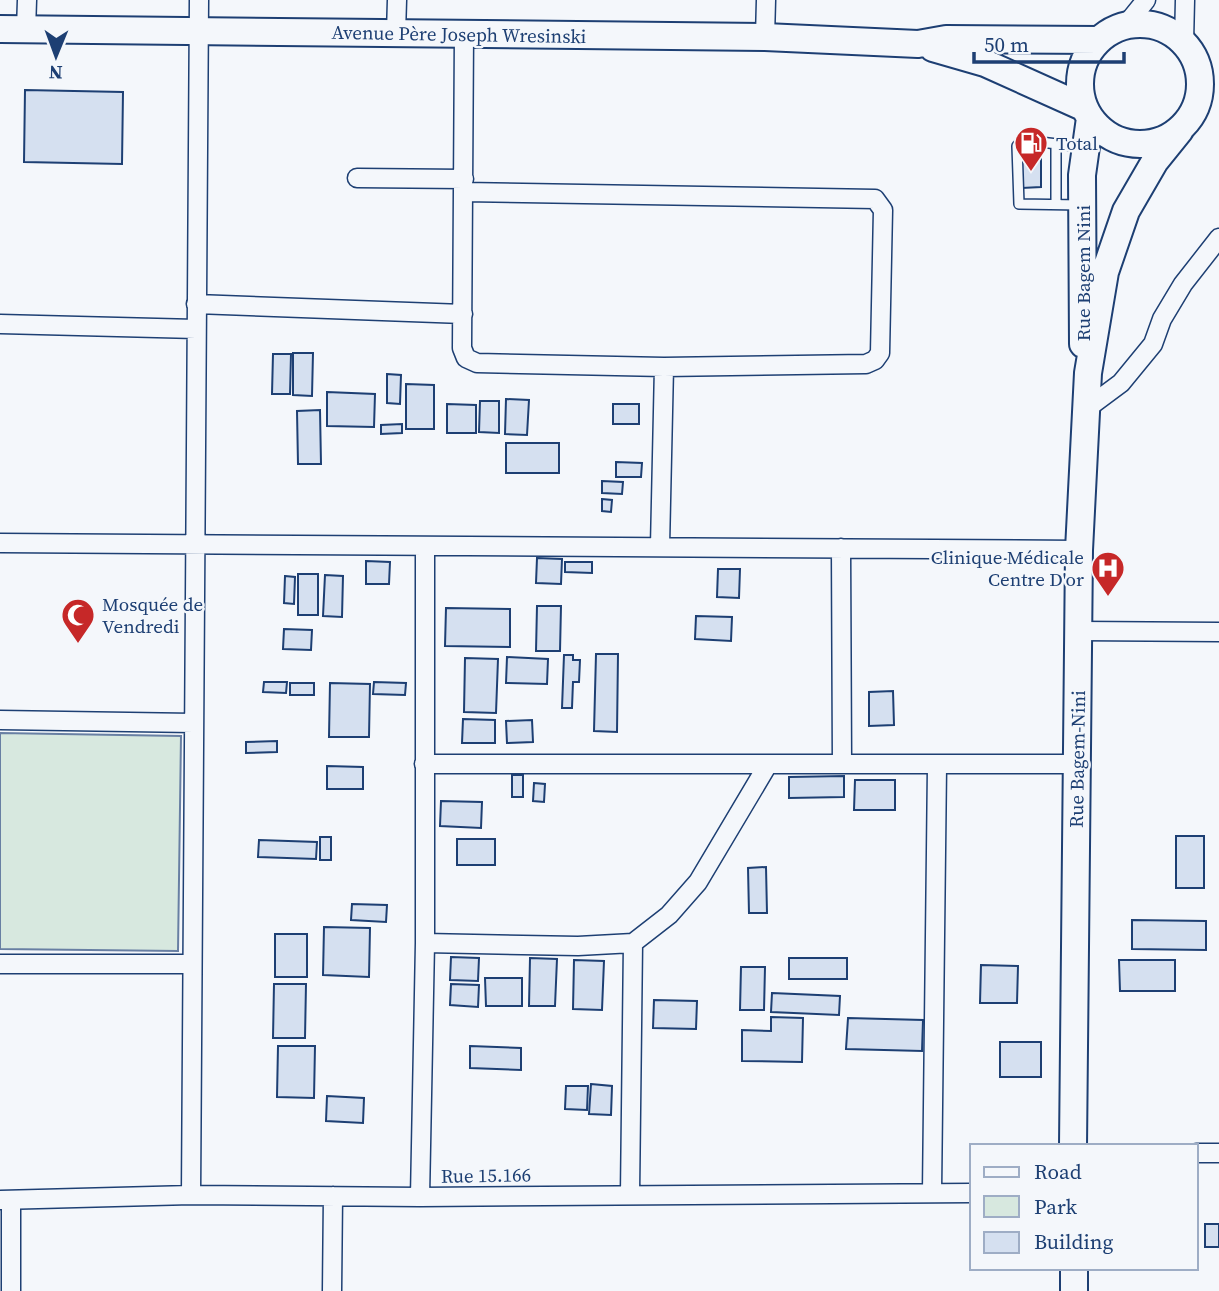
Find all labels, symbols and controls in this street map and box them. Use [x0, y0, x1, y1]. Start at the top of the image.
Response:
street label: Avenue Père Joseph Wresinski [331, 19, 587, 49]
north arrow [21, 21, 91, 91]
scale bar [974, 21, 1124, 65]
text: 50 m [984, 30, 1029, 59]
text: N [48, 60, 63, 86]
fuel station icon: Total [1012, 124, 1050, 173]
place label: Total [1056, 130, 1098, 156]
street label: Rue Bagem Nini [1070, 205, 1096, 341]
place label: Clinique Médicale Centre D'or [931, 544, 1084, 592]
hospital icon: Clinique Médicale Centre D'or [1089, 549, 1127, 598]
place label: Mosquée de Vendredi [102, 591, 203, 639]
mosque icon: Mosquée de Vendredi [59, 596, 97, 645]
street label: Rue Bagem-Nini [1063, 690, 1091, 828]
legend [970, 1144, 1198, 1270]
text: Road [1034, 1157, 1082, 1186]
street label: Rue 15.166 [441, 1161, 531, 1189]
text: Park [1034, 1192, 1078, 1221]
text: Building [1034, 1227, 1113, 1256]

